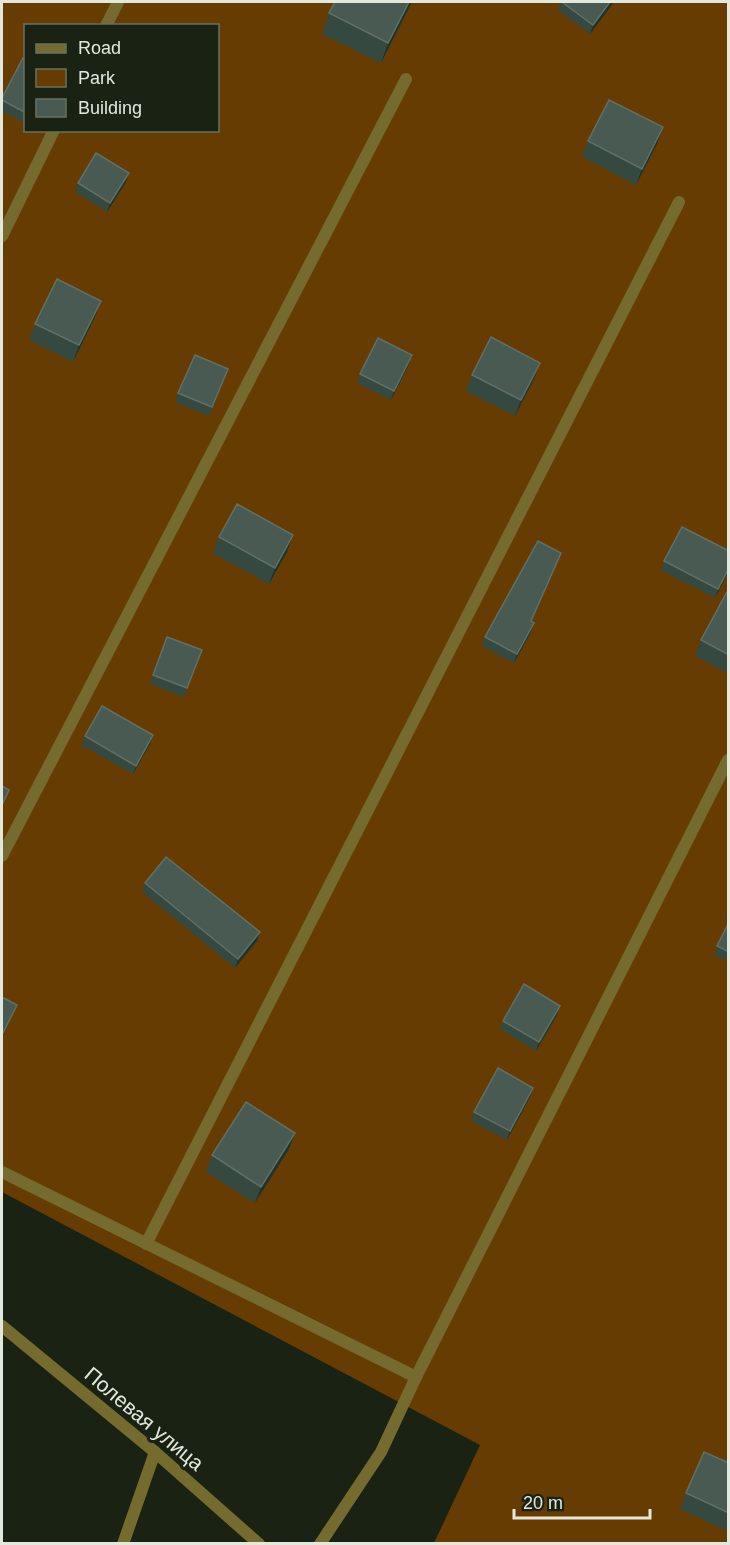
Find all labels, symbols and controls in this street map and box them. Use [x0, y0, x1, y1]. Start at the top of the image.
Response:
legend [24, 24, 219, 132]
text: Road [78, 38, 121, 58]
text: Park [78, 68, 116, 88]
text: Building [78, 98, 142, 118]
street label: Полевая улица [80, 1362, 209, 1475]
scale bar [514, 1482, 650, 1520]
text: 20 m [523, 1493, 563, 1513]

